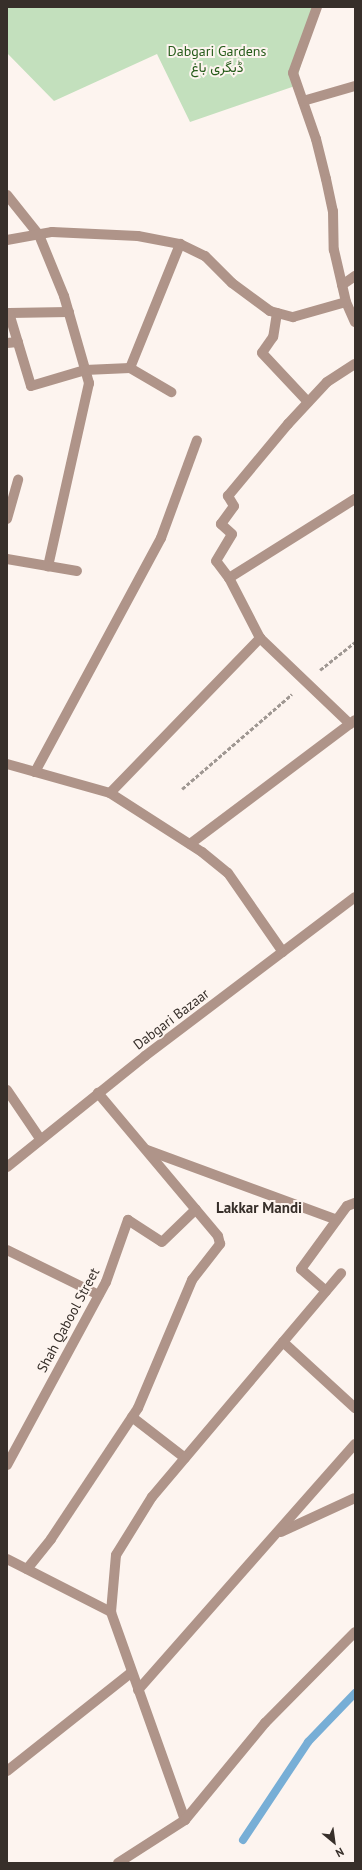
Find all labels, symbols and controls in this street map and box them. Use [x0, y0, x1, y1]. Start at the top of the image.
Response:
park label: Dabgari Gardens ڈبگری باغ [168, 43, 266, 76]
street label: Dabgari Bazaar [130, 985, 212, 1053]
district label: Lakkar Mandi [216, 1199, 302, 1217]
street label: Shah Qabool Street [33, 1265, 103, 1375]
north arrow [314, 1822, 354, 1862]
text: N [333, 1845, 346, 1860]

